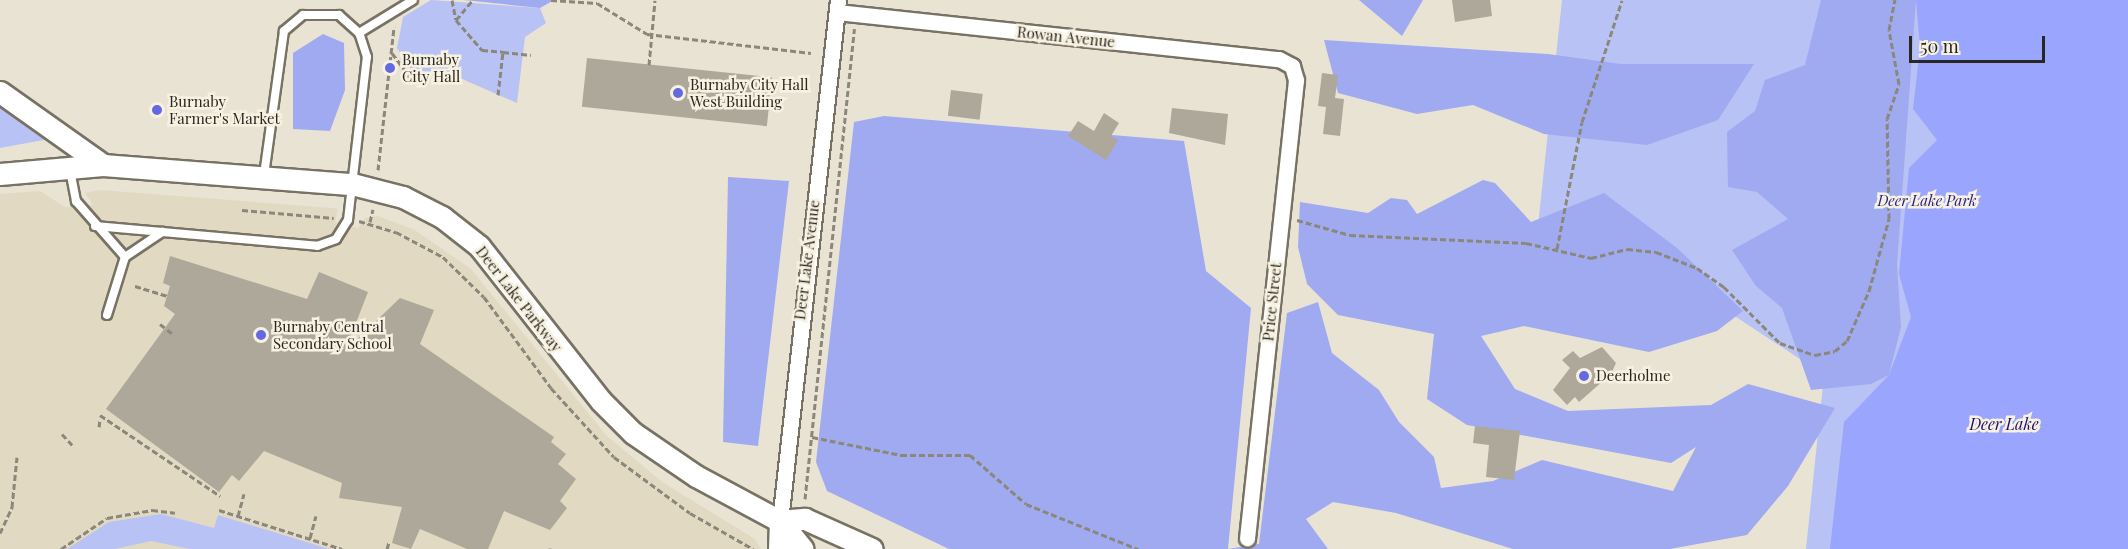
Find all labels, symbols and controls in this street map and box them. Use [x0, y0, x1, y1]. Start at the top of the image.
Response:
street label: Rowan Avenue [1016, 23, 1116, 51]
scale bar [1912, 24, 2048, 62]
text: 50 m [1920, 34, 1959, 58]
place label: Burnaby City Hall [402, 50, 461, 85]
marker: Burnaby City Hall [383, 61, 397, 75]
place label: Burnaby City Hall West Building [690, 75, 809, 110]
marker: Burnaby City Hall West Building [671, 86, 685, 100]
place label: Burnaby Farmer's Market [169, 92, 280, 127]
marker: Burnaby Farmer's Market [150, 103, 164, 117]
park label: Deer Lake Park [1877, 192, 1977, 210]
street label: Deer Lake Avenue [791, 199, 823, 321]
street label: Deer Lake Parkway [472, 243, 566, 355]
street label: Price Street [1259, 262, 1285, 342]
place label: Burnaby Central Secondary School [273, 317, 392, 352]
marker: Burnaby Central Secondary School [254, 328, 268, 342]
place label: Deerholme [1596, 367, 1670, 385]
marker: Deerholme [1577, 369, 1591, 383]
water label: Deer Lake [1969, 414, 2039, 434]

